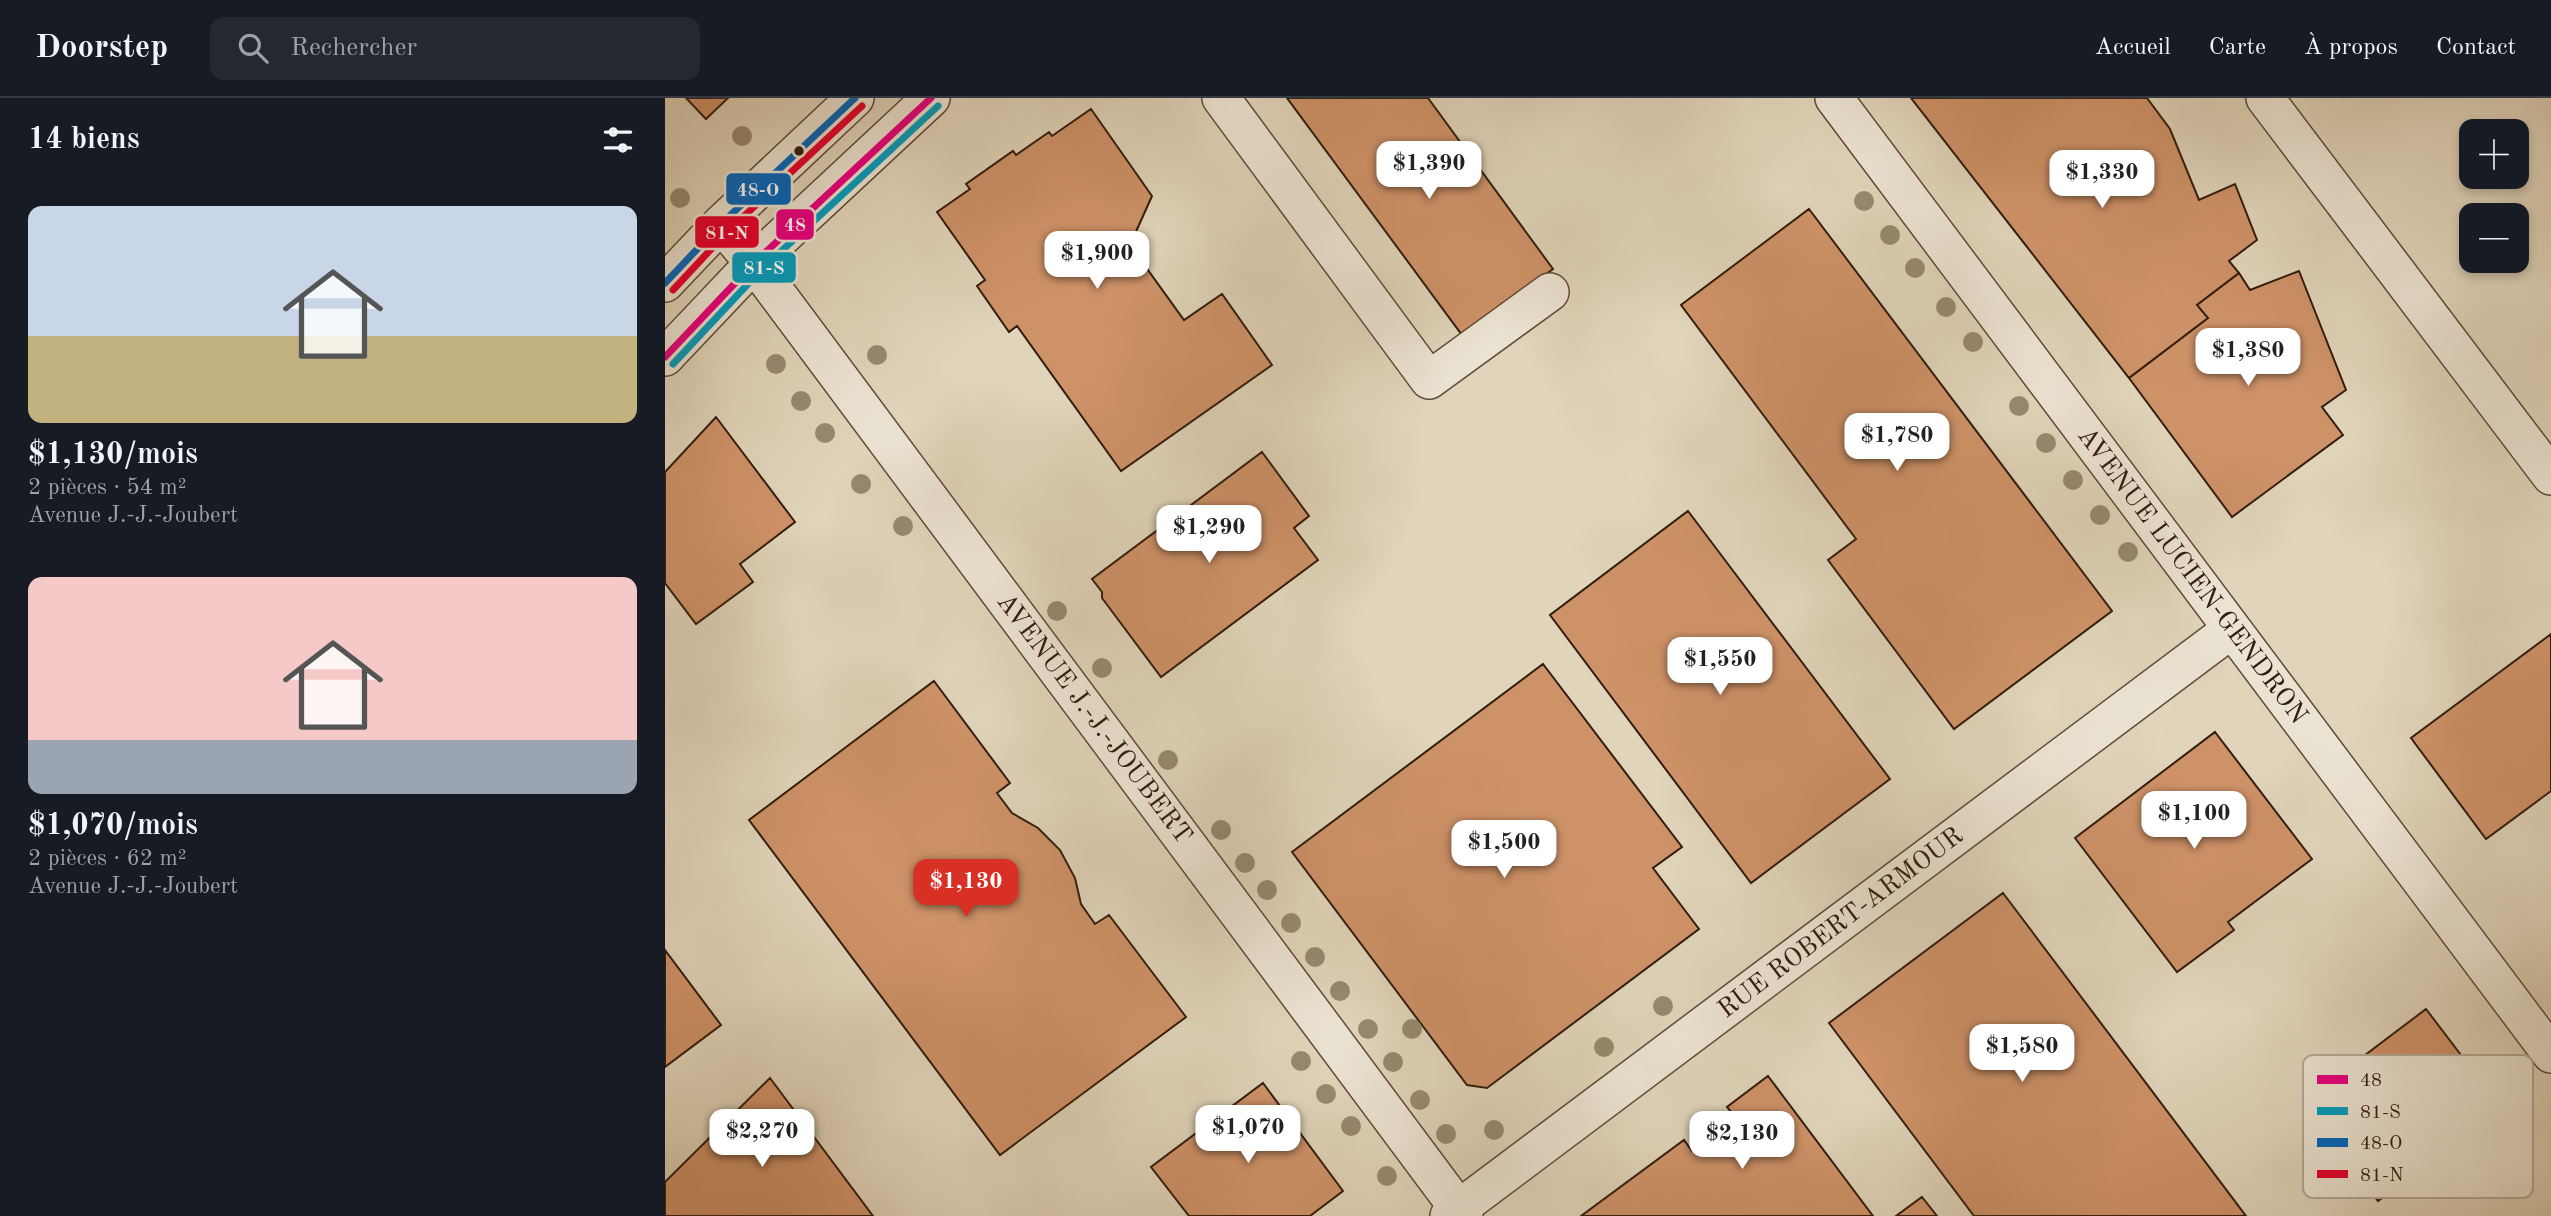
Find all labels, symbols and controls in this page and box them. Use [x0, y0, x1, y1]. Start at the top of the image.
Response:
search box [210, 17, 700, 80]
icon: search [234, 29, 272, 67]
text: Doorstep [35, 32, 168, 65]
text: Rechercher [290, 35, 417, 61]
text: Accueil [2095, 36, 2171, 60]
text: Carte [2209, 36, 2266, 60]
text: À propos [2304, 36, 2398, 60]
text: Contact [2436, 36, 2516, 60]
map controls [2459, 119, 2529, 273]
button: + [2459, 119, 2529, 189]
icon: filters [599, 121, 637, 159]
text: 14 biens [28, 125, 140, 155]
pin: $1,390 [1372, 141, 1486, 201]
unlabelled marker [792, 144, 806, 158]
pin: $1,330 [2045, 150, 2159, 210]
text: $1,390 [1392, 152, 1466, 175]
text: $1,330 [2065, 161, 2139, 184]
line badge: 48-O [725, 172, 792, 206]
text: 48-O [737, 182, 779, 201]
button: − [2459, 203, 2529, 273]
line badge: 48 [775, 208, 815, 241]
line badge: 81-N [694, 215, 760, 249]
text: 48 [784, 217, 806, 236]
text: 81-N [705, 225, 749, 244]
pin: $1,900 [1040, 232, 1154, 291]
text: $1,900 [1060, 242, 1134, 265]
icon: home [270, 251, 396, 377]
line badge: 81-S [731, 251, 797, 284]
text: 81-S [744, 260, 784, 279]
pin: $1,380 [2191, 328, 2305, 388]
text: $1,380 [2211, 339, 2285, 362]
pin: $1,780 [1840, 414, 1954, 473]
street label: AVENUE LUCIEN-GENDRON [2072, 423, 2312, 729]
text: $1,780 [1860, 424, 1934, 447]
text: $1,130/mois [28, 440, 198, 470]
text: 2 pièces · 54 m² [28, 476, 187, 499]
text: Avenue J.-J.-Joubert [28, 504, 238, 527]
pin: $1,290 [1152, 505, 1266, 565]
text: $1,290 [1172, 516, 1246, 539]
street label: AVENUE J.-J.-JOUBERT [992, 589, 1196, 849]
icon: home [270, 622, 396, 748]
pin: $1,550 [1663, 638, 1777, 697]
text: $1,550 [1683, 648, 1757, 671]
pin: $1,100 [2137, 792, 2251, 851]
text: $1,100 [2157, 802, 2231, 825]
text: $1,070/mois [28, 811, 198, 841]
pin: $1,500 [1447, 820, 1561, 880]
street label: RUE ROBERT-ARMOUR [1714, 823, 1968, 1023]
text: $1,500 [1467, 831, 1541, 854]
text: 2 pièces · 62 m² [28, 847, 187, 870]
pin: $1,130 [909, 860, 1023, 919]
text: $1,130 [929, 870, 1003, 893]
text: Avenue J.-J.-Joubert [28, 875, 238, 898]
pin: $1,580 [1965, 1024, 2079, 1084]
text: $1,580 [1985, 1035, 2059, 1058]
legend [2303, 1055, 2533, 1198]
text: 48 [2360, 1072, 2382, 1091]
text: 81-S [2360, 1104, 2401, 1123]
pin: $1,070 [1191, 1105, 1305, 1165]
pin: $2,270 [705, 1110, 819, 1169]
pin: $2,130 [1685, 1112, 1799, 1171]
text: $1,070 [1211, 1116, 1285, 1139]
text: $2,270 [725, 1120, 799, 1143]
text: $2,130 [1705, 1122, 1779, 1145]
text: 48-O [2360, 1135, 2402, 1154]
text: 81-N [2360, 1167, 2404, 1186]

